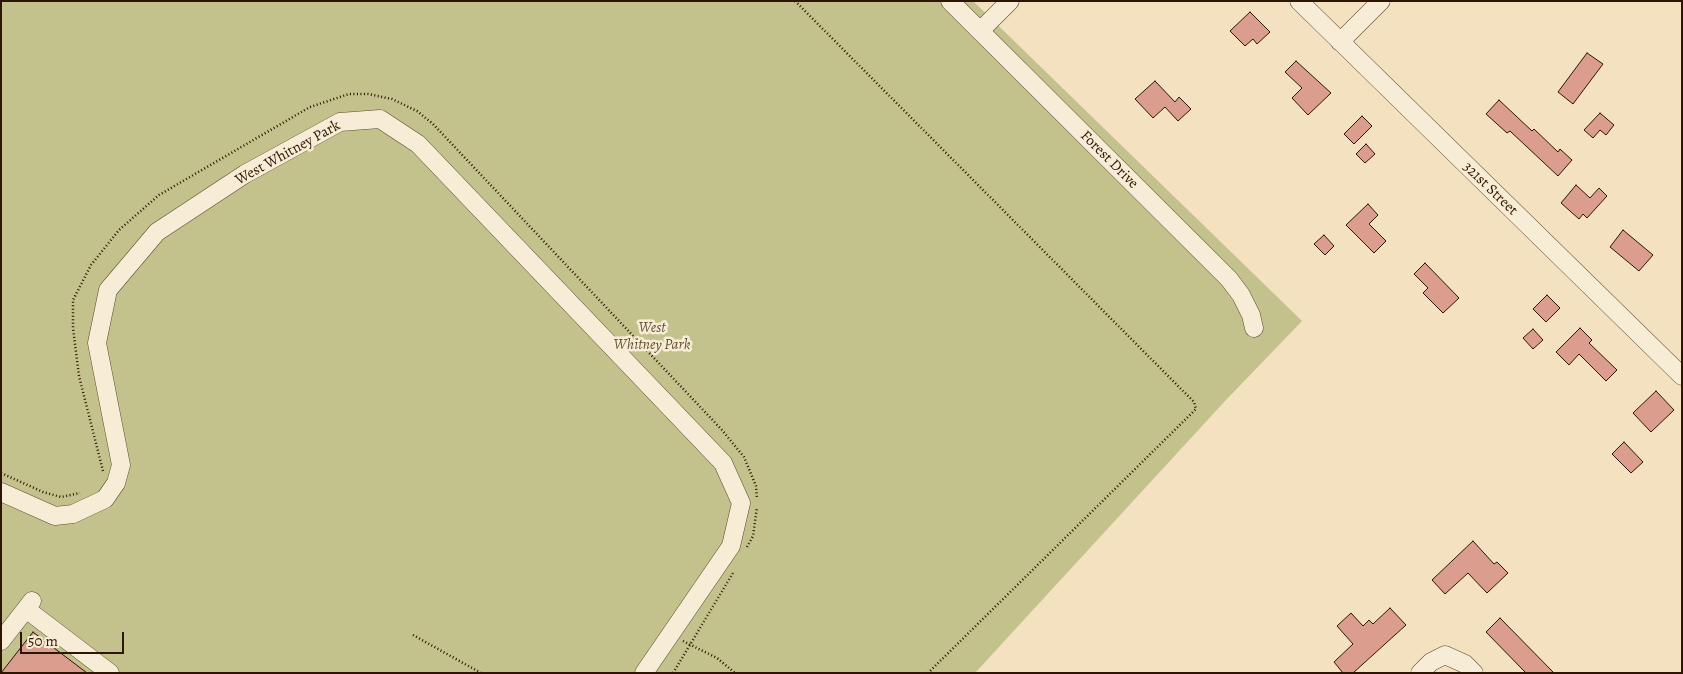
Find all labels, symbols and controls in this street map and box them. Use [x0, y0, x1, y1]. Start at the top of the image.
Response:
street label: West Whitney Park [232, 117, 344, 189]
street label: Forest Drive [1076, 127, 1142, 193]
street label: 321st Street [1459, 158, 1521, 220]
park label: West Whitney Park [614, 319, 690, 354]
scale bar [22, 622, 126, 654]
text: 50 m [28, 631, 58, 651]

